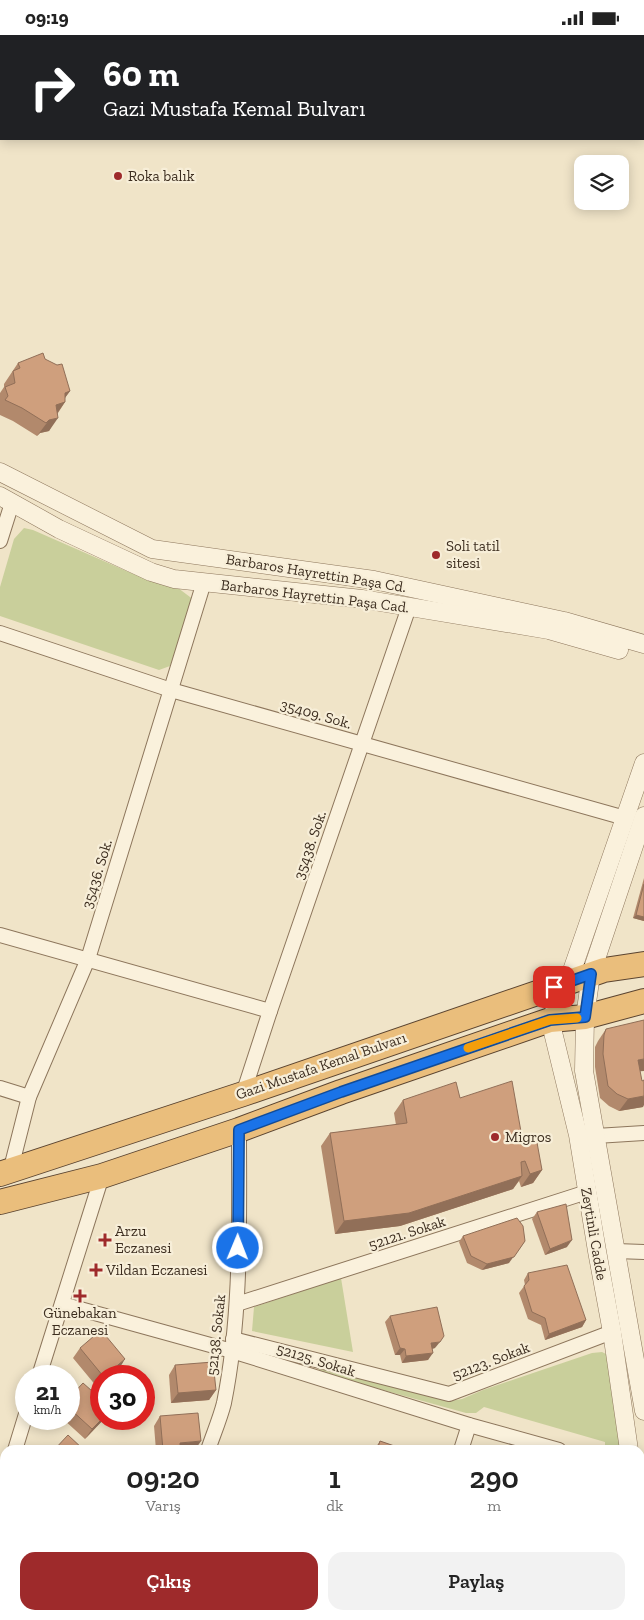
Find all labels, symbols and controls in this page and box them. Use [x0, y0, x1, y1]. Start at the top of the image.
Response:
text: 09:19 [25, 6, 69, 29]
text: 60 m [103, 53, 179, 95]
icon: right [20, 55, 85, 120]
text: Gazi Mustafa Kemal Bulvarı [103, 95, 365, 122]
map controls [574, 155, 629, 210]
button: layers [574, 155, 629, 210]
place label: Roka balık [128, 167, 195, 185]
marker: Roka balık [112, 170, 124, 182]
place label: Soli tatil sitesi [446, 537, 500, 572]
marker: Soli tatil sitesi [430, 549, 442, 561]
street label: Barbaros Hayrettin Paşa Cd. [225, 550, 407, 596]
street label: Barbaros Hayrettin Paşa Cad. [220, 576, 410, 616]
street label: 35409. Sok. [278, 695, 354, 733]
street label: 35438. Sok. [290, 808, 330, 882]
street label: 35436. Sok. [78, 837, 116, 911]
pin [533, 966, 575, 1008]
icon: arrive [540, 973, 568, 1001]
street label: Gazi Mustafa Kemal Bulvarı [233, 1028, 409, 1104]
place label: Migros [505, 1128, 551, 1146]
marker: Migros [489, 1131, 501, 1143]
street label: Zeytinli Cadde [577, 1186, 611, 1282]
street label: 52121. Sokak [366, 1212, 448, 1254]
position arrow [211, 1221, 263, 1273]
place label: Arzu Eczanesi [115, 1222, 171, 1257]
marker: Arzu Eczanesi [99, 1234, 111, 1246]
place label: Vildan Eczanesi [105, 1261, 207, 1279]
marker: Vildan Eczanesi [90, 1264, 102, 1276]
marker: Günebakan Eczanesi [74, 1290, 86, 1302]
street label: 52138. Sokak [203, 1293, 229, 1376]
place label: Günebakan Eczanesi [43, 1304, 117, 1339]
street label: 52123. Sokak [450, 1338, 532, 1384]
street label: 52125. Sokak [274, 1339, 358, 1381]
speed limit sign: 30 [90, 1365, 155, 1430]
text: 21 [36, 1376, 59, 1406]
text: km/h [34, 1403, 61, 1417]
text: 09:20 [126, 1460, 200, 1496]
text: 1 [329, 1460, 341, 1496]
text: 290 [470, 1460, 519, 1496]
text: Varış [145, 1496, 181, 1515]
text: dk [326, 1496, 343, 1515]
text: m [487, 1496, 501, 1515]
button: Çıkış [20, 1552, 318, 1610]
button: Paylaş [328, 1552, 625, 1610]

